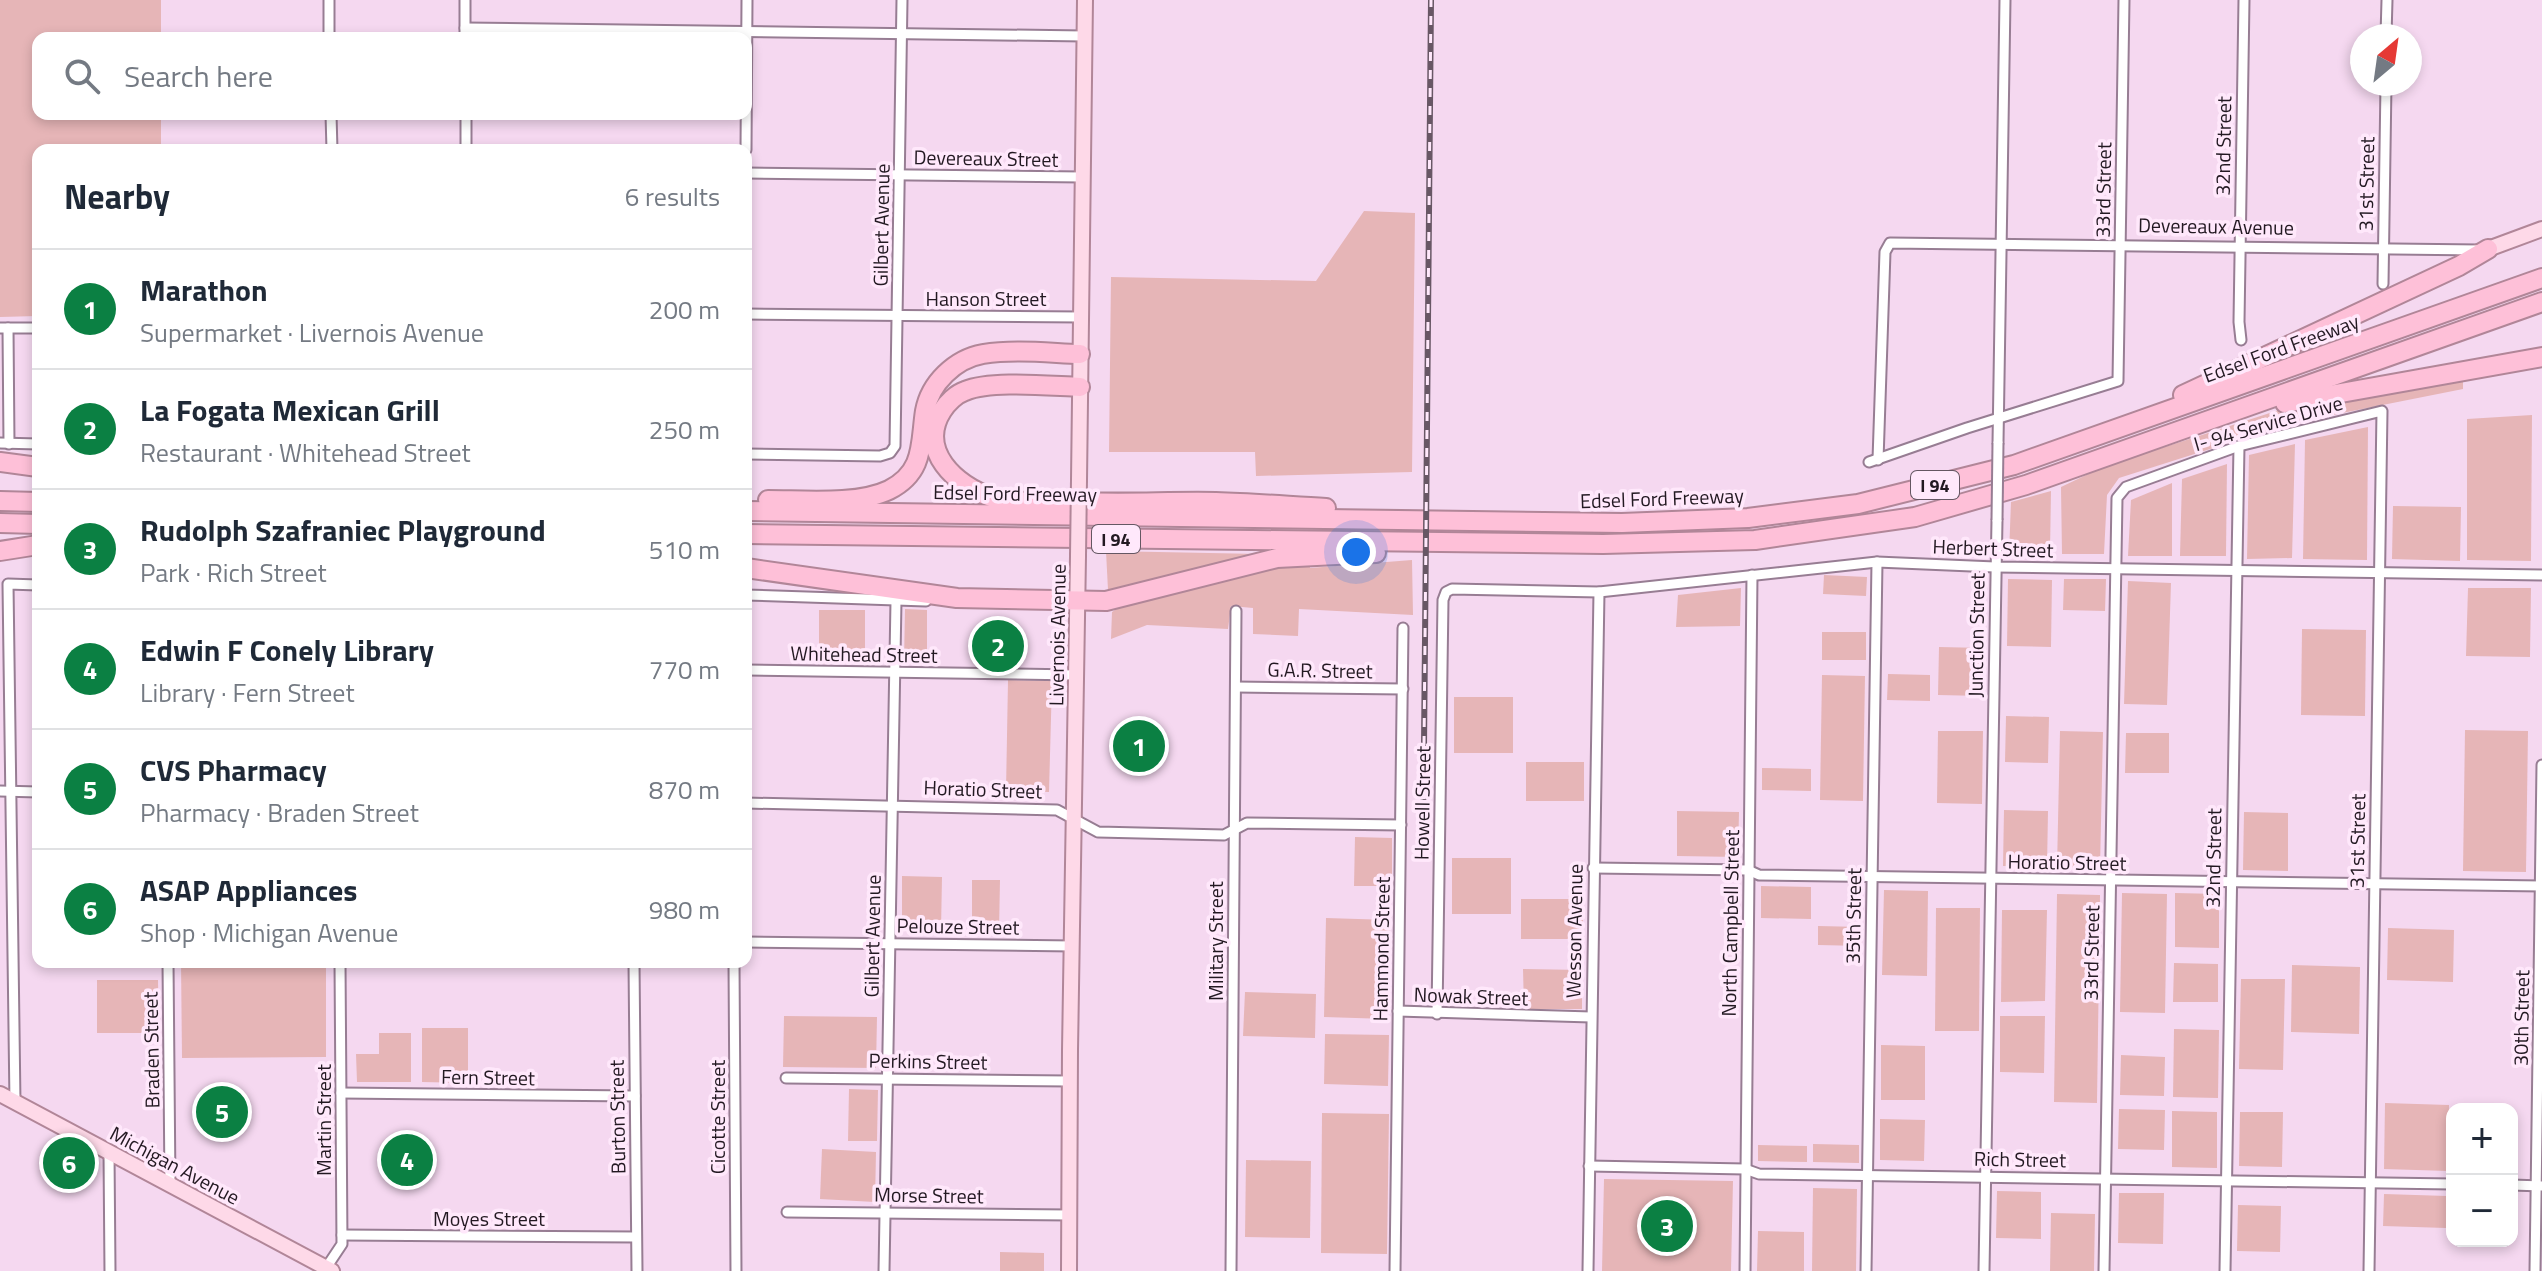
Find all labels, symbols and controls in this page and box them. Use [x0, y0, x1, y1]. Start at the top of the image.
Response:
north arrow [2350, 24, 2422, 96]
search box [32, 32, 752, 120]
text: Search here [124, 53, 273, 99]
icon: search [60, 54, 104, 98]
street label: 32nd Street [2207, 96, 2239, 196]
street label: 31st Street [2350, 136, 2382, 232]
street label: Devereaux Street [913, 141, 1059, 175]
street label: 33rd Street [2087, 142, 2119, 238]
street label: Gilbert Avenue [864, 163, 898, 287]
text: Nearby [64, 170, 170, 222]
text: 6 results [625, 177, 720, 216]
street label: Devereaux Avenue [2138, 209, 2294, 243]
text: Marathon [140, 267, 268, 313]
street label: Hanson Street [926, 283, 1046, 314]
text: 1 [83, 290, 97, 329]
text: 200 m [649, 290, 720, 329]
street label: Edsel Ford Freeway [2199, 305, 2364, 391]
text: Supermarket · Livernois Avenue [140, 313, 484, 352]
text: La Fogata Mexican Grill [140, 387, 440, 433]
street label: I- 94 Service Drive [2190, 387, 2346, 459]
text: 2 [83, 410, 97, 449]
text: 250 m [649, 410, 720, 449]
text: Restaurant · Whitehead Street [140, 433, 471, 472]
road number: I 94 [1911, 471, 1959, 499]
street label: Edsel Ford Freeway [933, 476, 1098, 510]
street label: Edsel Ford Freeway [1580, 480, 1745, 516]
text: Rudolph Szafraniec Playground [140, 507, 546, 553]
road number: I 94 [1092, 525, 1140, 553]
text: 3 [83, 530, 97, 569]
text: 510 m [649, 530, 720, 569]
street label: Herbert Street [1932, 530, 2054, 566]
your location [1336, 532, 1376, 572]
text: Park · Rich Street [140, 553, 327, 592]
street label: Livernois Avenue [1040, 564, 1074, 706]
street label: Junction Street [1959, 572, 1993, 698]
pin: 2 [972, 616, 1024, 676]
text: Edwin F Conely Library [140, 627, 434, 673]
street label: Whitehead Street [790, 637, 938, 671]
text: 4 [83, 650, 97, 689]
text: 770 m [649, 650, 720, 689]
street label: G.A.R. Street [1267, 654, 1373, 686]
text: Library · Fern Street [140, 673, 355, 712]
pin: 1 [1113, 716, 1165, 776]
street label: Howell Street [1406, 746, 1438, 860]
text: CVS Pharmacy [140, 747, 327, 793]
text: 5 [83, 770, 97, 809]
text: 870 m [649, 770, 720, 809]
street label: Horatio Street [923, 771, 1043, 807]
text: Pharmacy · Braden Street [140, 793, 419, 832]
street label: 31st Street [2341, 793, 2373, 889]
street label: 32nd Street [2197, 808, 2229, 908]
street label: North Campbell Street [1713, 829, 1747, 1017]
street label: Horatio Street [2007, 845, 2127, 879]
street label: Wesson Avenue [1557, 864, 1591, 998]
text: ASAP Appliances [140, 867, 357, 913]
street label: 35th Street [1837, 868, 1869, 964]
street label: Gilbert Avenue [855, 874, 889, 998]
street label: Hammond Street [1364, 876, 1398, 1022]
street label: Military Street [1200, 881, 1231, 1001]
text: 6 [83, 890, 97, 929]
text: 980 m [649, 890, 720, 929]
street label: 33rd Street [2075, 905, 2107, 1001]
street label: Pelouze Street [896, 909, 1020, 943]
text: Shop · Michigan Avenue [140, 913, 399, 952]
street label: 30th Street [2505, 970, 2537, 1066]
street label: Nowak Street [1413, 979, 1529, 1013]
street label: Braden Street [134, 991, 168, 1109]
street label: Perkins Street [868, 1044, 988, 1078]
street label: Burton Street [601, 1060, 633, 1174]
street label: Cicotte Street [702, 1060, 733, 1174]
street label: Fern Street [441, 1061, 535, 1093]
street label: Martin Street [308, 1064, 339, 1176]
pin: 5 [196, 1082, 248, 1142]
map controls [2446, 1103, 2518, 1247]
button: + [2446, 1103, 2518, 1175]
street label: Michigan Avenue [105, 1118, 245, 1212]
pin: 4 [381, 1130, 433, 1190]
pin: 6 [43, 1133, 95, 1193]
street label: Rich Street [1974, 1143, 2066, 1175]
button: − [2446, 1175, 2518, 1247]
street label: Morse Street [874, 1179, 984, 1211]
pin: 3 [1641, 1196, 1693, 1256]
street label: Moyes Street [433, 1203, 545, 1234]

